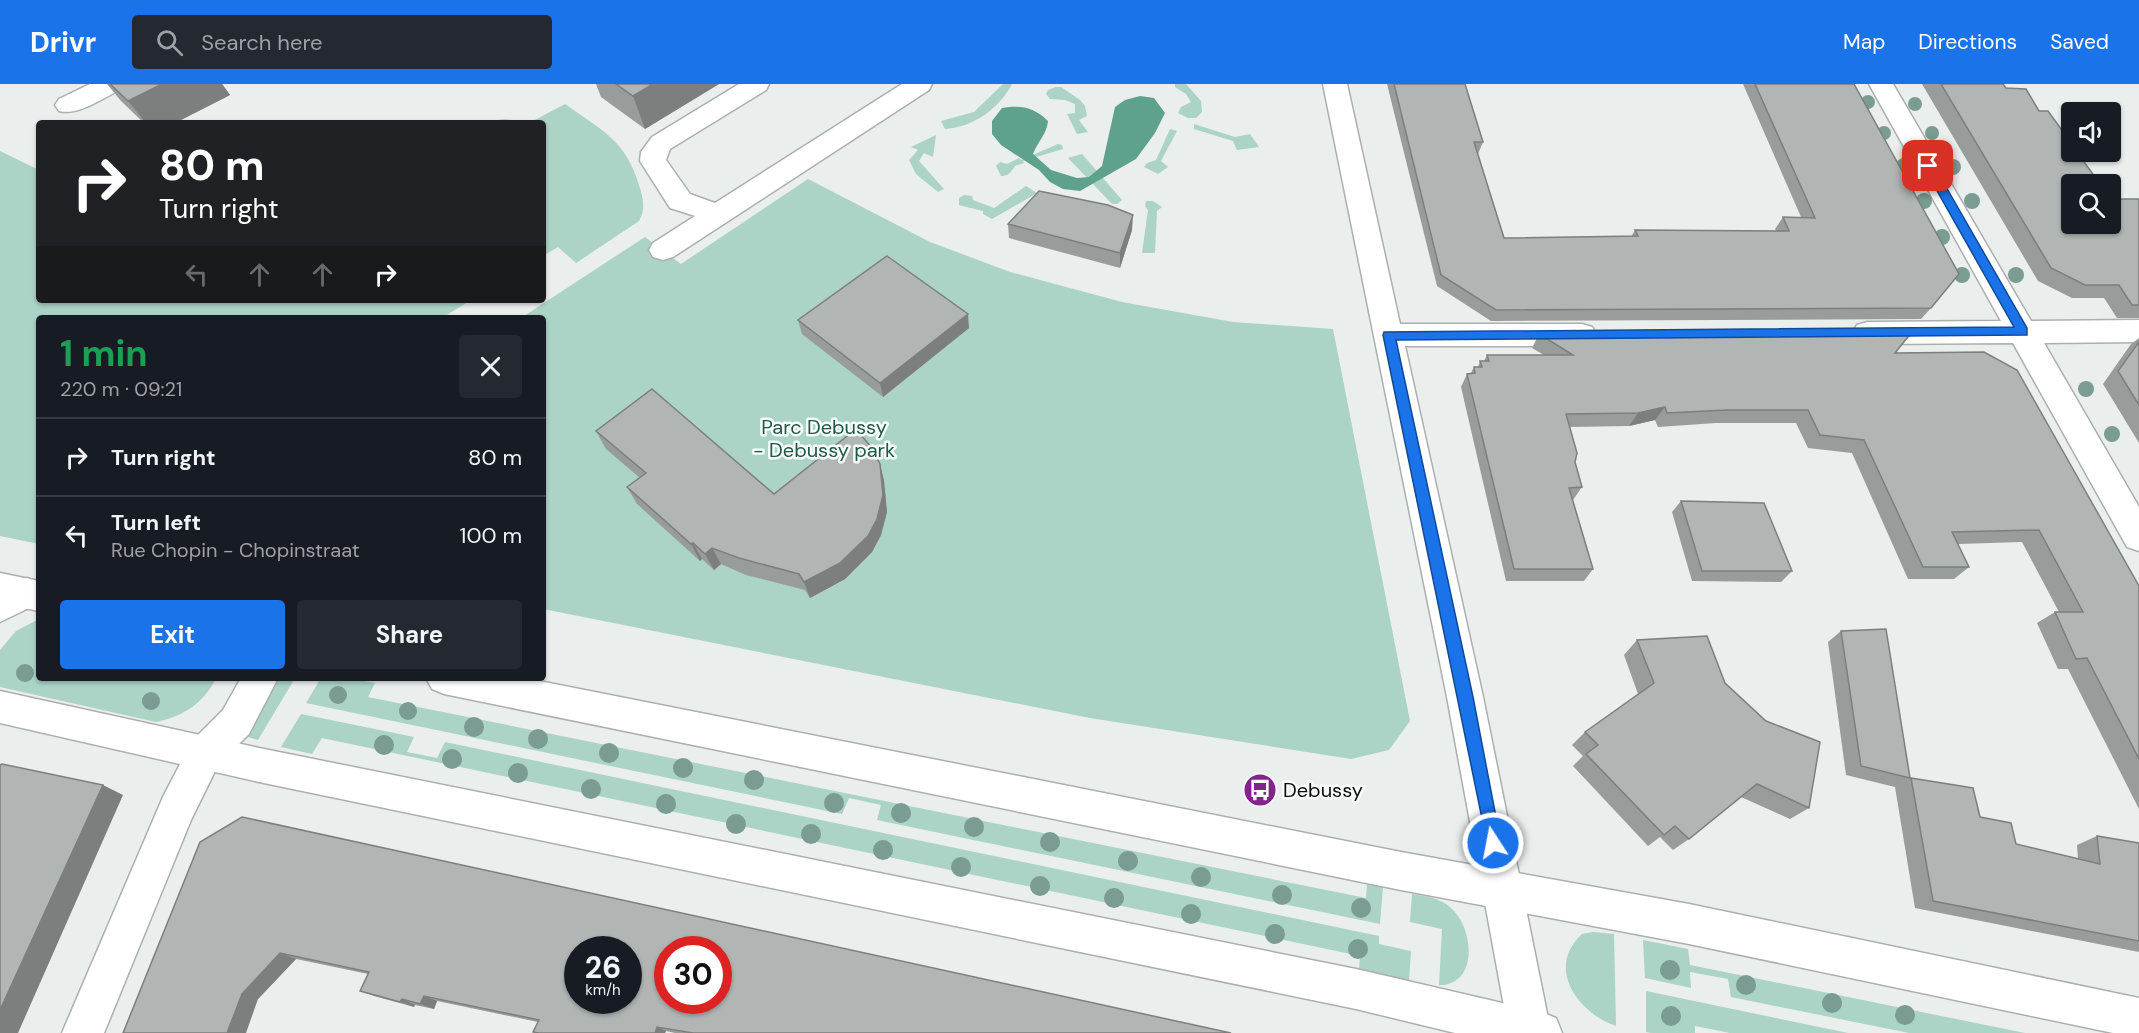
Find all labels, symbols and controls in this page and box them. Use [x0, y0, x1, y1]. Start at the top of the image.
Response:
search box [132, 15, 552, 69]
text: Drivr [30, 24, 96, 61]
icon: search [153, 26, 186, 59]
text: Search here [201, 28, 323, 57]
text: Map [1843, 28, 1885, 56]
text: Directions [1918, 28, 2017, 56]
text: Saved [2050, 28, 2109, 56]
map controls [2061, 102, 2121, 234]
button: sound [2061, 102, 2121, 162]
text: 80 m [159, 138, 265, 193]
pin [1902, 140, 1953, 191]
icon: right [60, 144, 138, 222]
icon: arrive [1911, 149, 1944, 182]
button: search [2061, 174, 2121, 234]
text: Turn right [159, 191, 279, 226]
icon: left [180, 258, 213, 291]
icon: ahead [243, 258, 276, 291]
icon: ahead [306, 258, 339, 291]
icon: right [369, 258, 402, 291]
text: 1 min [60, 330, 148, 377]
button: close [459, 335, 522, 398]
text: 220 m · 09:21 [60, 376, 182, 402]
park label: Parc Debussy - Debussy park [753, 414, 895, 463]
icon: right [60, 441, 93, 474]
text: Turn right [111, 443, 216, 472]
text: 80 m [468, 443, 522, 472]
text: Turn left [111, 508, 201, 537]
icon: left [60, 519, 93, 552]
text: 100 m [460, 521, 522, 550]
text: Rue Chopin - Chopinstraat [111, 537, 360, 563]
button: Exit [60, 600, 285, 669]
button: Share [297, 600, 522, 669]
bus stop icon: Debussy [1242, 772, 1278, 808]
place label: Debussy [1283, 777, 1363, 803]
position arrow [1461, 811, 1525, 875]
speed limit sign: 30 [654, 936, 732, 1014]
text: 26 [585, 948, 621, 987]
text: km/h [585, 980, 621, 1000]

